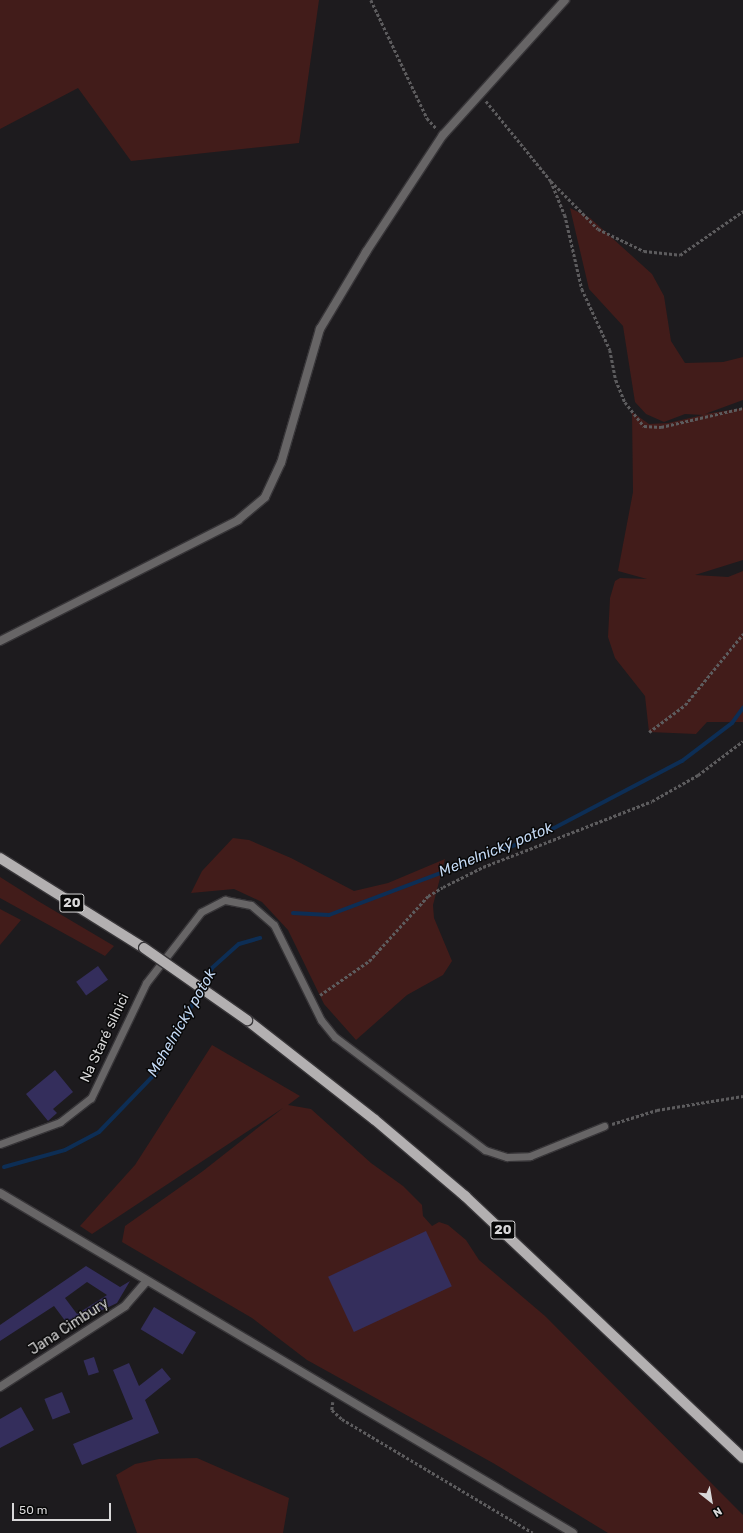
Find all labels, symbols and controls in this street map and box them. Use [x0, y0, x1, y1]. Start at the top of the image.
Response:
water label: Mehelnický potok [436, 819, 556, 881]
road number: 20 [59, 892, 85, 914]
water label: Mehelnický potok [144, 966, 220, 1080]
street label: Na Staré silnici [77, 991, 133, 1085]
road number: 20 [490, 1219, 516, 1241]
street label: Jana Cimbury [26, 1295, 112, 1359]
north arrow [691, 1481, 731, 1521]
scale bar [14, 1495, 113, 1521]
text: 50 m [19, 1503, 47, 1517]
text: N [711, 1504, 724, 1519]

